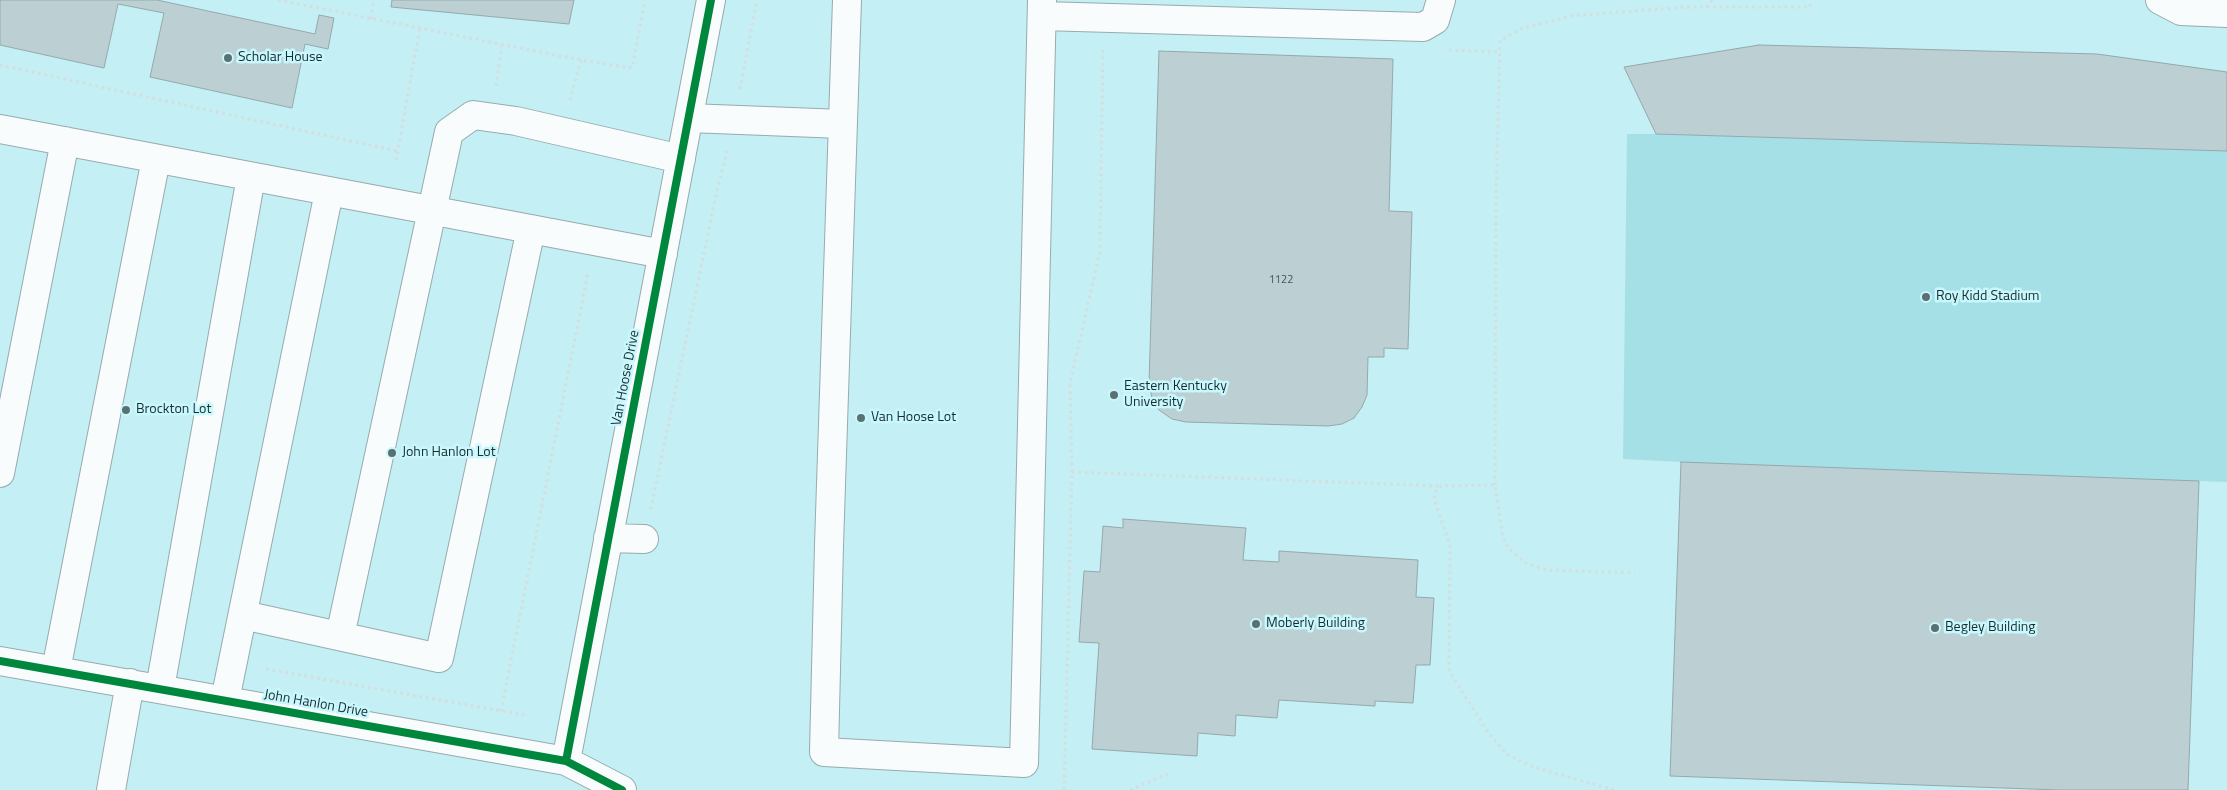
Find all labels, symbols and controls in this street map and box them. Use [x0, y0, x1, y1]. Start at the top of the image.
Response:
place label: Scholar House [238, 50, 323, 66]
marker: Scholar House [222, 52, 234, 64]
house number: 1122 [1269, 273, 1293, 287]
place label: Roy Kidd Stadium [1936, 289, 2040, 305]
marker: Roy Kidd Stadium [1920, 291, 1932, 303]
street label: Van Hoose Drive [609, 329, 643, 427]
place label: Eastern Kentucky University [1124, 379, 1227, 412]
marker: Eastern Kentucky University [1108, 389, 1120, 401]
place label: Brockton Lot [136, 402, 211, 418]
marker: Brockton Lot [120, 404, 132, 416]
place label: Van Hoose Lot [871, 410, 956, 426]
marker: Van Hoose Lot [855, 412, 867, 424]
place label: John Hanlon Lot [402, 445, 496, 461]
marker: John Hanlon Lot [386, 447, 398, 459]
place label: Moberly Building [1266, 616, 1365, 632]
marker: Moberly Building [1250, 618, 1262, 630]
place label: Begley Building [1945, 620, 2035, 636]
marker: Begley Building [1929, 622, 1941, 634]
street label: John Hanlon Drive [263, 687, 369, 721]

